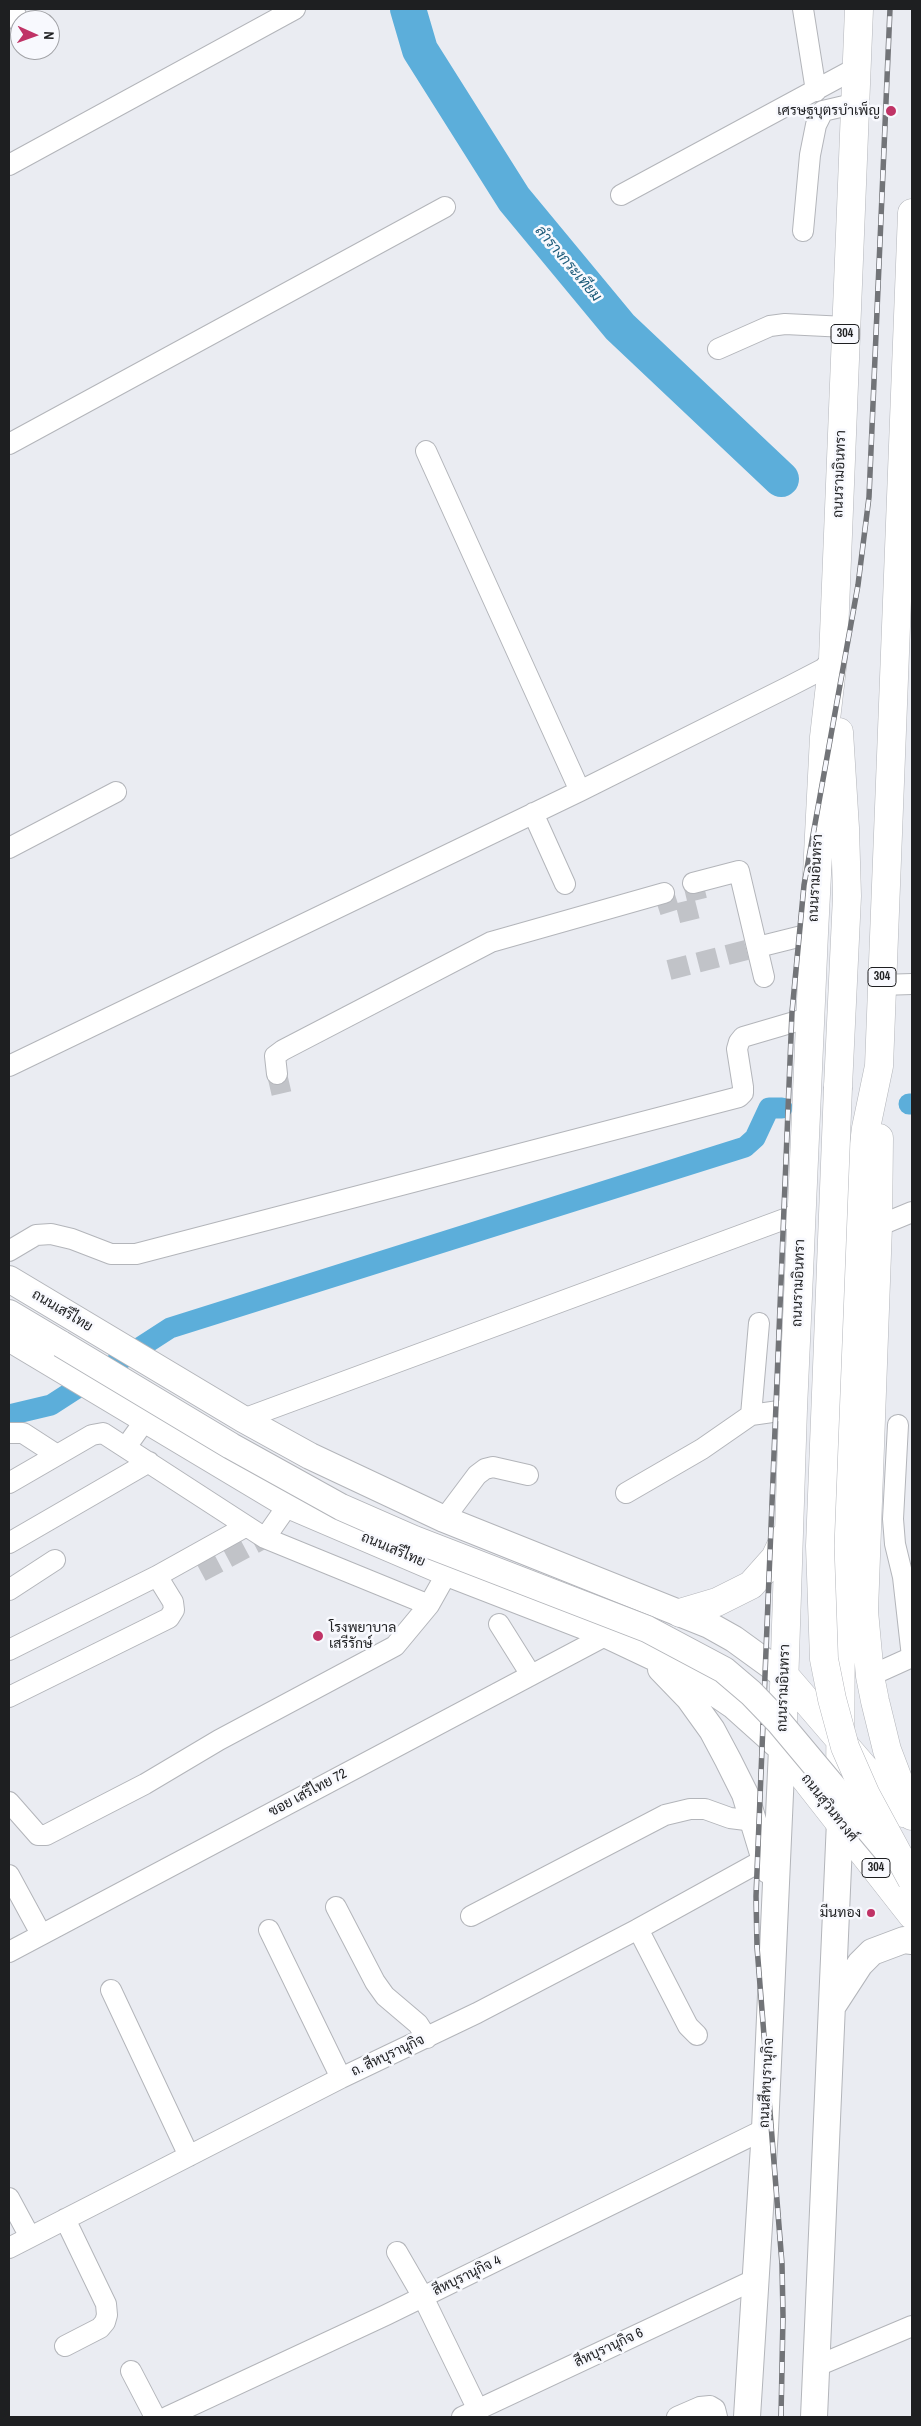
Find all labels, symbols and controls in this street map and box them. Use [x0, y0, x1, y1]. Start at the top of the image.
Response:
north arrow [10, 10, 60, 60]
text: N [40, 31, 58, 40]
place label: เศรษฐบุตรบำเพ็ญ [777, 103, 880, 119]
marker: เศรษฐบุตรบำเพ็ญ [884, 104, 898, 118]
water label: ลำรางกระเทียม [531, 222, 605, 306]
road number: 304 [831, 324, 859, 344]
street label: ถนนรามอินทรา [830, 430, 850, 518]
street label: ถนนรามอินทรา [805, 834, 827, 922]
road number: 304 [868, 968, 896, 986]
street label: ถนนรามอินทรา [789, 1239, 809, 1327]
street label: ถนนเสรีไทย [29, 1286, 95, 1336]
street label: ถนนเสรีไทย [358, 1529, 428, 1571]
place label: โรงพยาบาล เสรีรักษ์ [329, 1620, 396, 1652]
marker: โรงพยาบาล เสรีรักษ์ [311, 1629, 325, 1643]
street label: ถนนรามอินทรา [774, 1644, 794, 1732]
street label: ซอย เสรีไทย 72 [266, 1765, 350, 1821]
street label: ถนนสุวินทวงศ์ [797, 1771, 861, 1845]
road number: 304 [862, 1859, 890, 1878]
place label: มีนทอง [820, 1905, 861, 1921]
marker: มีนทอง [865, 1907, 877, 1919]
street label: ถ. สีหบุรานุกิจ [349, 2032, 427, 2080]
street label: ถนนสีหบุรานุกิจ [756, 2037, 778, 2129]
street label: สีหบุรานุกิจ 4 [430, 2252, 504, 2300]
street label: สีหบุรานุกิจ 6 [572, 2325, 646, 2371]

